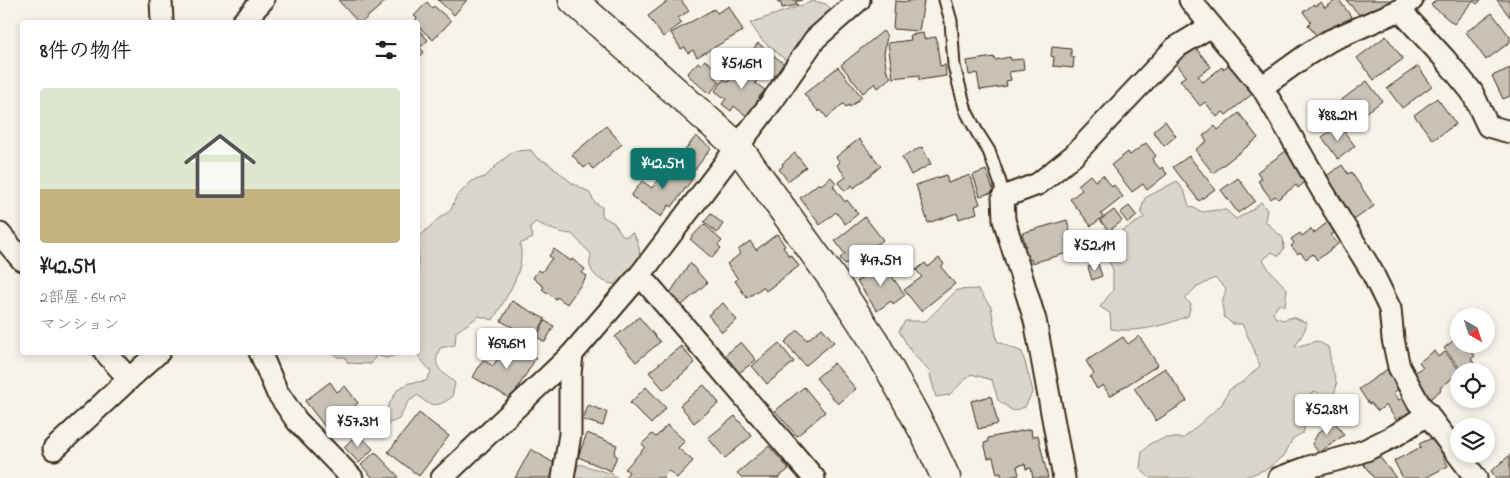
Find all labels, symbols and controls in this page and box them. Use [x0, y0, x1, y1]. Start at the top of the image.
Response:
icon: filters [372, 36, 400, 64]
text: 8件の物件 [40, 37, 132, 67]
pin: ¥51.6M [701, 48, 783, 90]
text: ¥51.6M [722, 52, 762, 76]
pin: ¥88.2M [1297, 100, 1379, 142]
text: ¥88.2M [1318, 104, 1358, 128]
icon: home [175, 121, 265, 211]
pin: ¥42.5M [622, 148, 704, 190]
text: ¥42.5M [642, 152, 684, 176]
pin: ¥52.1M [1054, 230, 1136, 272]
text: ¥52.1M [1074, 234, 1116, 258]
pin: ¥47.5M [840, 244, 922, 287]
text: ¥47.5M [860, 249, 902, 273]
text: ¥42.5M [40, 253, 96, 283]
text: 2部屋 · 64 m² [40, 286, 126, 310]
north arrow [1450, 308, 1495, 352]
map controls [1450, 308, 1495, 463]
text: マンション [40, 313, 119, 337]
pin: ¥69.6M [466, 328, 548, 370]
text: ¥69.6M [488, 332, 526, 356]
button: locate [1450, 363, 1495, 408]
pin: ¥52.8M [1286, 394, 1368, 436]
text: ¥52.8M [1306, 398, 1348, 422]
pin: ¥57.3M [317, 406, 399, 448]
text: ¥57.3M [337, 410, 379, 434]
button: layers [1450, 418, 1495, 463]

